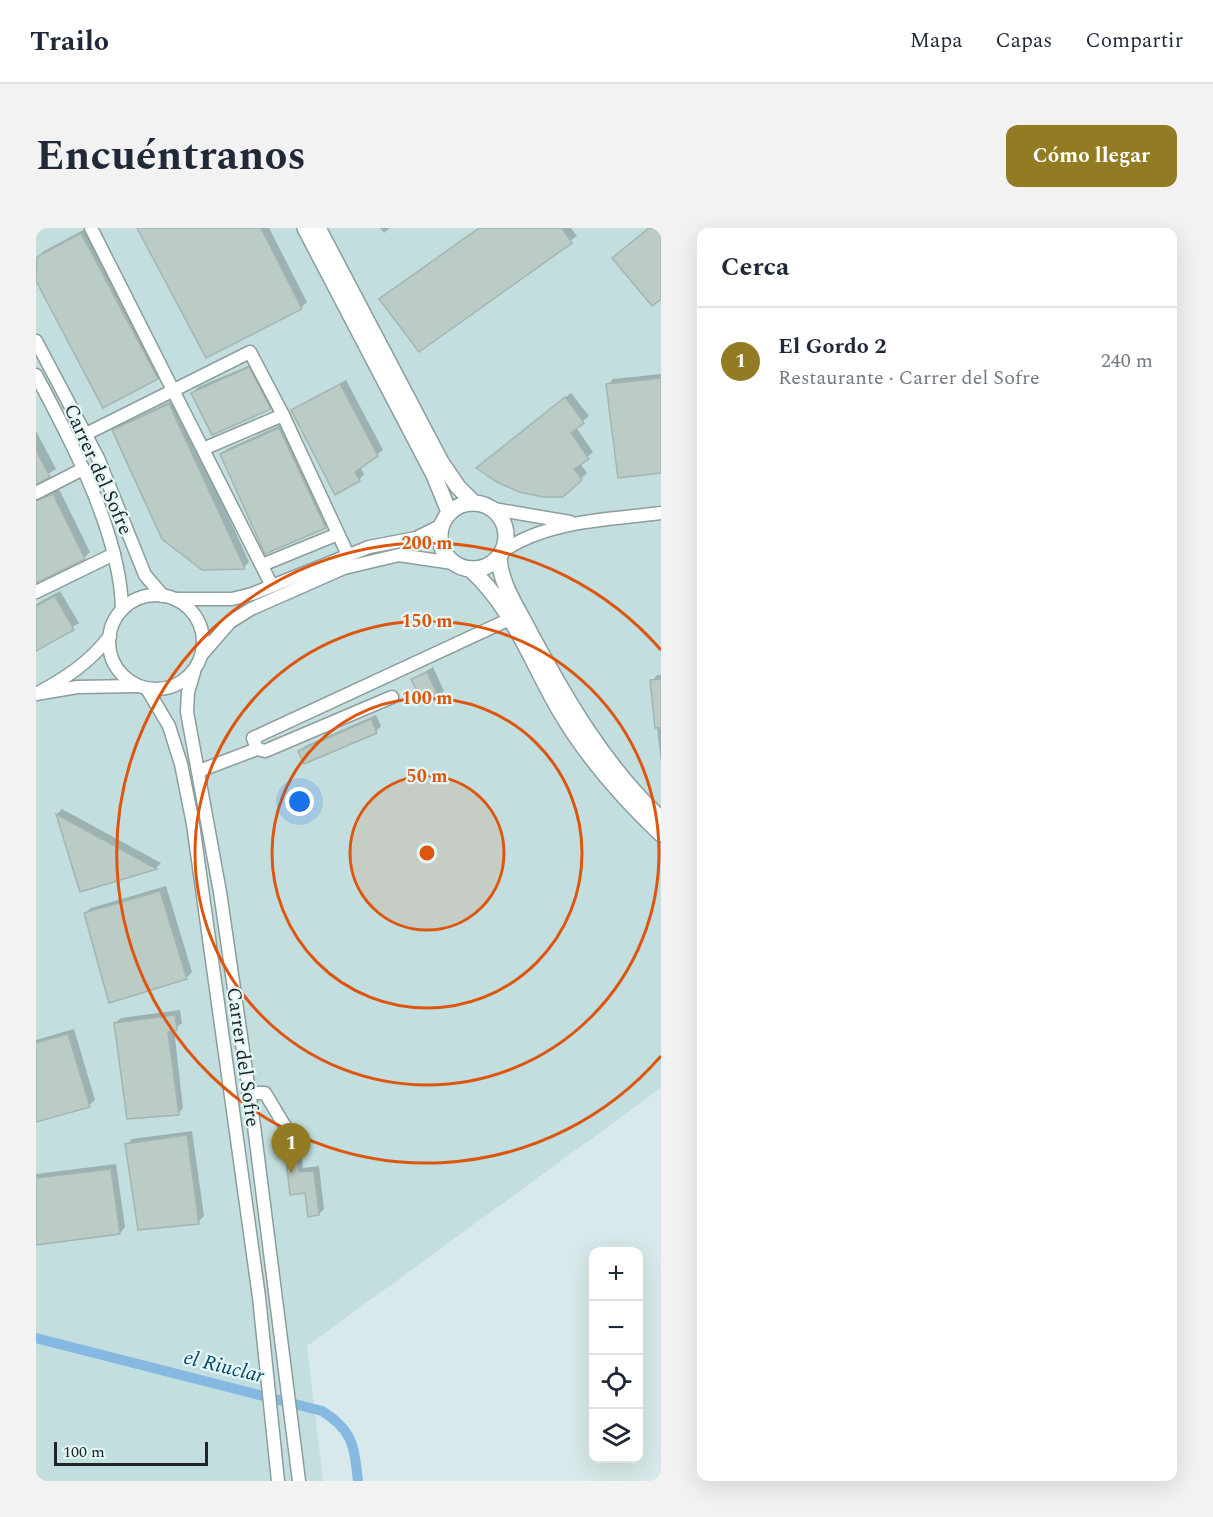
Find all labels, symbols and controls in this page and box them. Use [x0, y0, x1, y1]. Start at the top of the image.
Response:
text: Trailo [30, 20, 109, 63]
text: Mapa [910, 25, 963, 57]
text: Capas [996, 25, 1052, 57]
text: Compartir [1085, 25, 1183, 57]
text: Encuéntranos [36, 125, 306, 188]
button: Cómo llegar [1006, 125, 1177, 187]
text: Cerca [721, 247, 789, 287]
text: El Gordo 2 [778, 330, 887, 363]
text: 1 [735, 346, 746, 376]
text: 240 m [1101, 346, 1153, 376]
text: Restaurante · Carrer del Sofre [778, 363, 1040, 393]
street label: Carrer del Sofre [56, 399, 140, 540]
text: 200 m [401, 530, 453, 557]
text: 150 m [401, 608, 453, 635]
text: 100 m [401, 685, 453, 712]
text: 50 m [407, 763, 447, 790]
your location [285, 787, 314, 816]
centre of rings [417, 843, 437, 863]
street label: Carrer del Sofre [218, 985, 268, 1129]
pin: 1 [272, 1124, 310, 1173]
map controls [589, 1247, 643, 1463]
button: + [589, 1247, 643, 1301]
button: − [589, 1301, 643, 1355]
water label: el Riuclar [180, 1342, 268, 1393]
button: locate [589, 1355, 643, 1409]
button: layers [589, 1409, 643, 1463]
scale bar [54, 1439, 208, 1466]
text: 100 m [63, 1440, 105, 1464]

